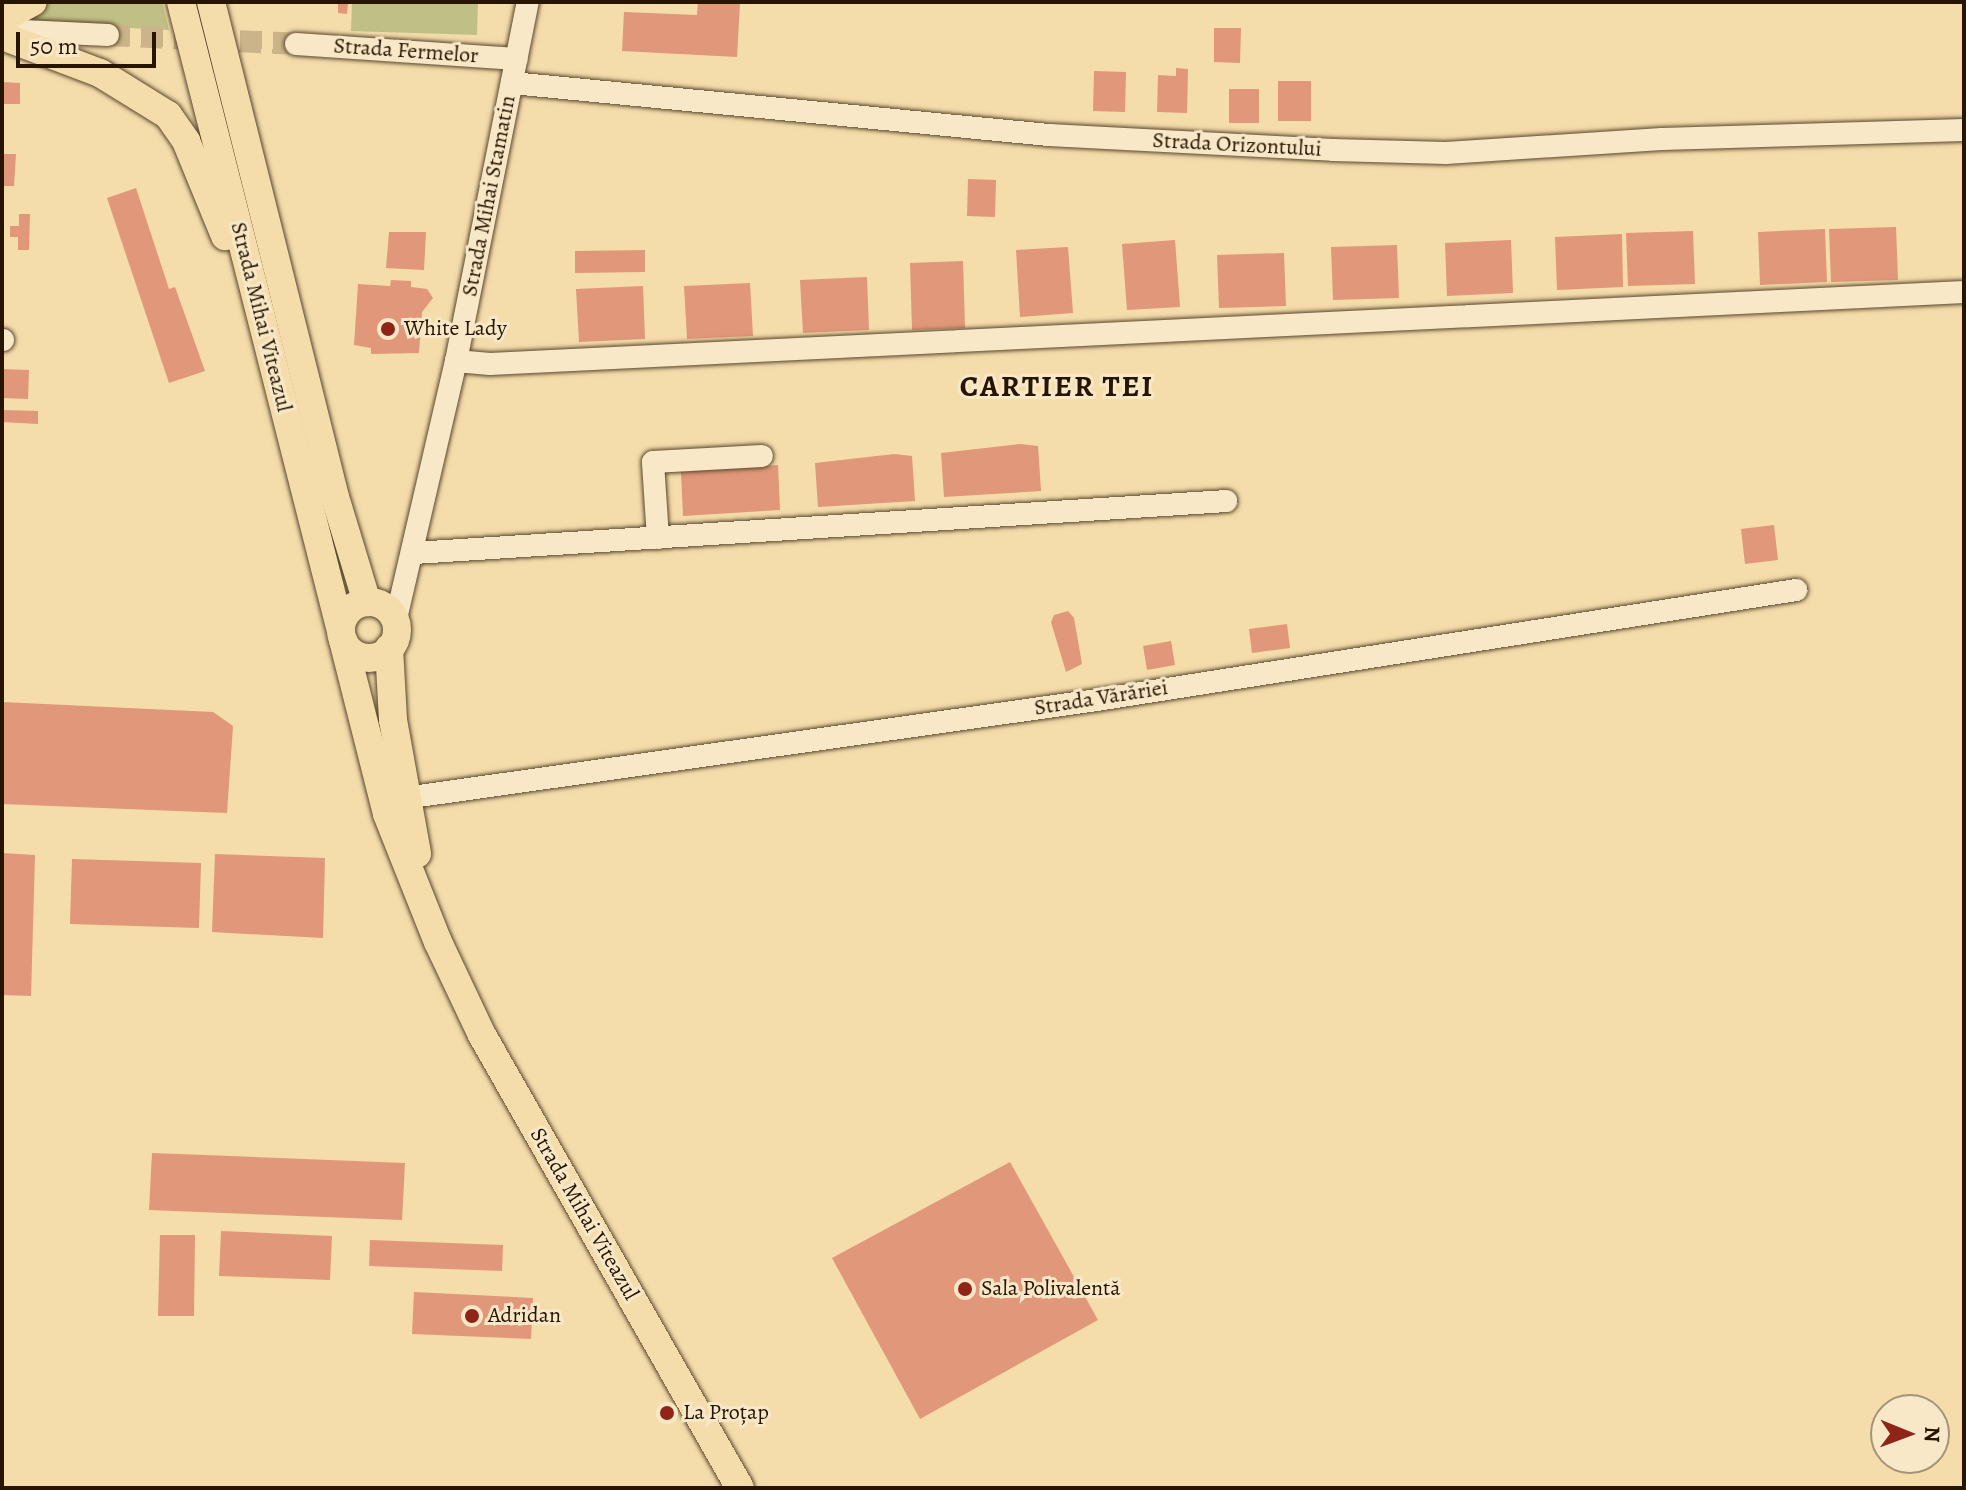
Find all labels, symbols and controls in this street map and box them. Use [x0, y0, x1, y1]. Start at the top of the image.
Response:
scale bar [20, 16, 160, 66]
text: 50 m [30, 30, 78, 62]
street label: Strada Fermelor [333, 33, 479, 69]
street label: Strada Mihai Stamatin [457, 93, 521, 299]
street label: Strada Orizontului [1152, 127, 1322, 163]
street label: Strada Mihai Viteazul [225, 219, 297, 415]
place label: White Lady [404, 316, 507, 342]
marker: White Lady [379, 320, 397, 338]
district label: CARTIER TEI [960, 368, 1154, 404]
street label: Strada Vărăriei [1032, 674, 1170, 722]
street label: Strada Mihai Viteazul [524, 1123, 644, 1305]
place label: Sala Polivalentă [981, 1276, 1121, 1302]
marker: Sala Polivalentă [956, 1280, 974, 1298]
place label: Adridan [488, 1303, 561, 1329]
marker: Adridan [463, 1307, 481, 1325]
north arrow [1870, 1394, 1950, 1474]
place label: La Proțap [683, 1400, 769, 1426]
marker: La Proțap [658, 1404, 676, 1422]
text: N [1917, 1426, 1947, 1443]

